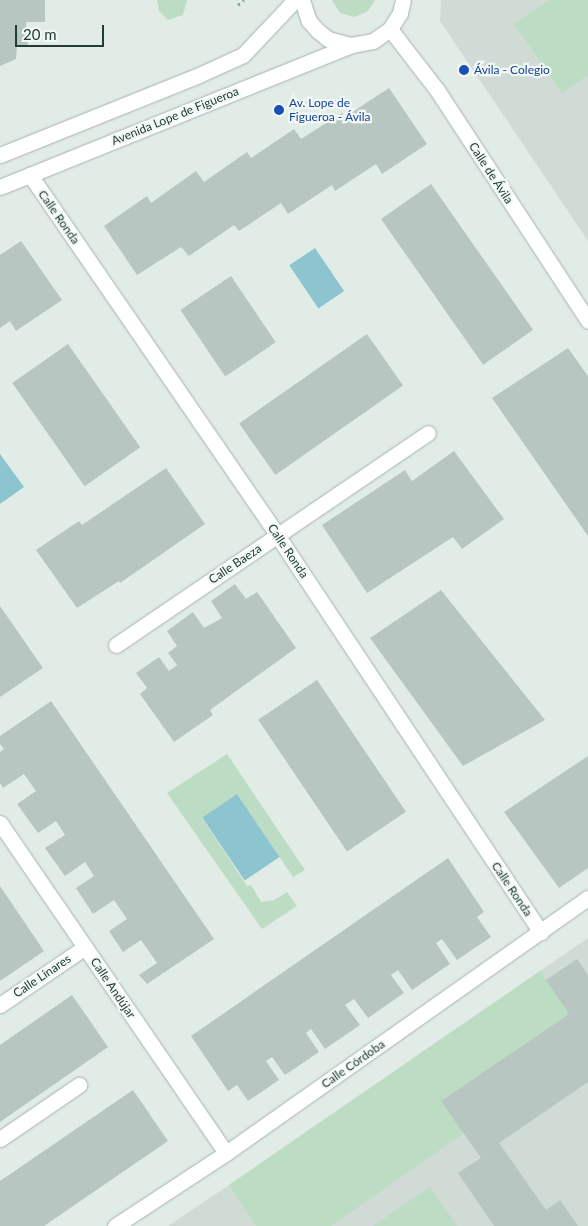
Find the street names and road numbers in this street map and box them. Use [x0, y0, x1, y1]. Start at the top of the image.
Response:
street label: Avenida Lope de Figueroa [109, 84, 241, 148]
street label: Calle de Ávila [466, 139, 516, 207]
street label: Calle Ronda [35, 187, 83, 247]
street label: Calle Ronda [265, 521, 311, 581]
street label: Calle Baeza [206, 541, 264, 587]
street label: Calle Ronda [489, 859, 535, 919]
street label: Calle Linares [10, 951, 74, 1001]
street label: Calle Andújar [87, 955, 139, 1021]
street label: Calle Córdoba [319, 1037, 387, 1091]

